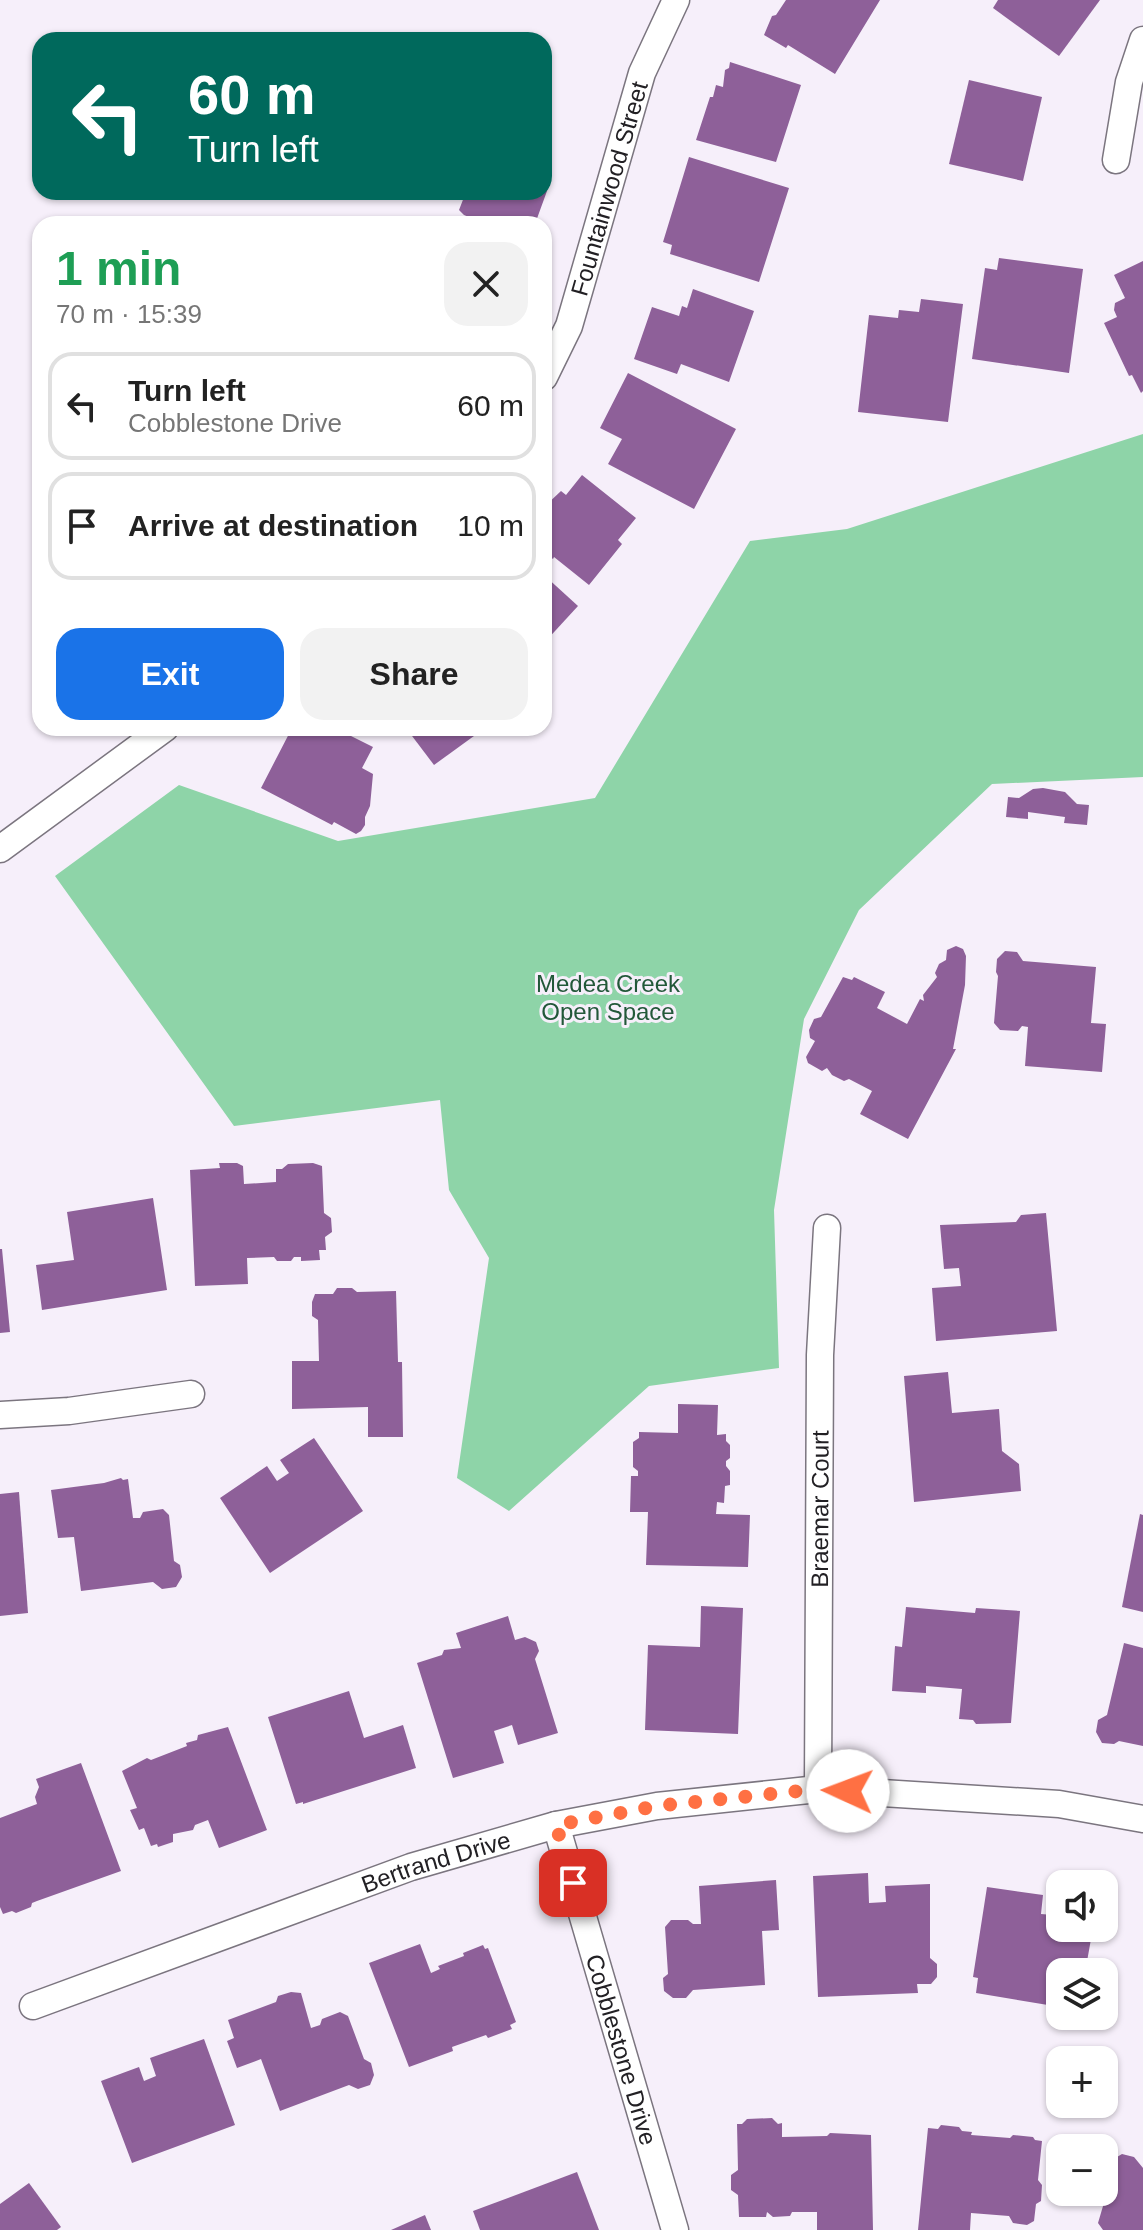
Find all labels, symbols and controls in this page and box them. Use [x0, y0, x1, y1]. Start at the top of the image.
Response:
text: 60 m [188, 63, 316, 126]
icon: left [56, 64, 160, 168]
street label: Fountainwood Street [565, 78, 652, 299]
text: Turn left [188, 129, 319, 170]
text: 1 min [56, 242, 181, 295]
button: close [444, 242, 528, 326]
text: 70 m · 15:39 [56, 299, 202, 329]
text: Turn left [128, 374, 246, 407]
icon: left [60, 384, 104, 428]
text: 60 m [457, 389, 524, 422]
text: Cobblestone Drive [128, 408, 342, 438]
icon: arrive [60, 504, 104, 548]
text: Arrive at destination [128, 509, 418, 542]
text: 10 m [457, 509, 524, 542]
button: Exit [56, 628, 284, 720]
button: Share [300, 628, 528, 720]
park label: Medea Creek Open Space [536, 970, 681, 1025]
street label: Braemar Court [805, 1430, 833, 1588]
position arrow [806, 1749, 890, 1833]
street label: Bertrand Drive [357, 1825, 513, 1898]
pin [539, 1849, 607, 1917]
icon: arrive [551, 1861, 595, 1905]
map controls [1046, 1870, 1118, 2206]
button: sound [1046, 1870, 1118, 1942]
street label: Cobblestone Drive [581, 1951, 663, 2148]
button: layers [1046, 1958, 1118, 2030]
button: + [1046, 2046, 1118, 2118]
button: − [1046, 2134, 1118, 2206]

